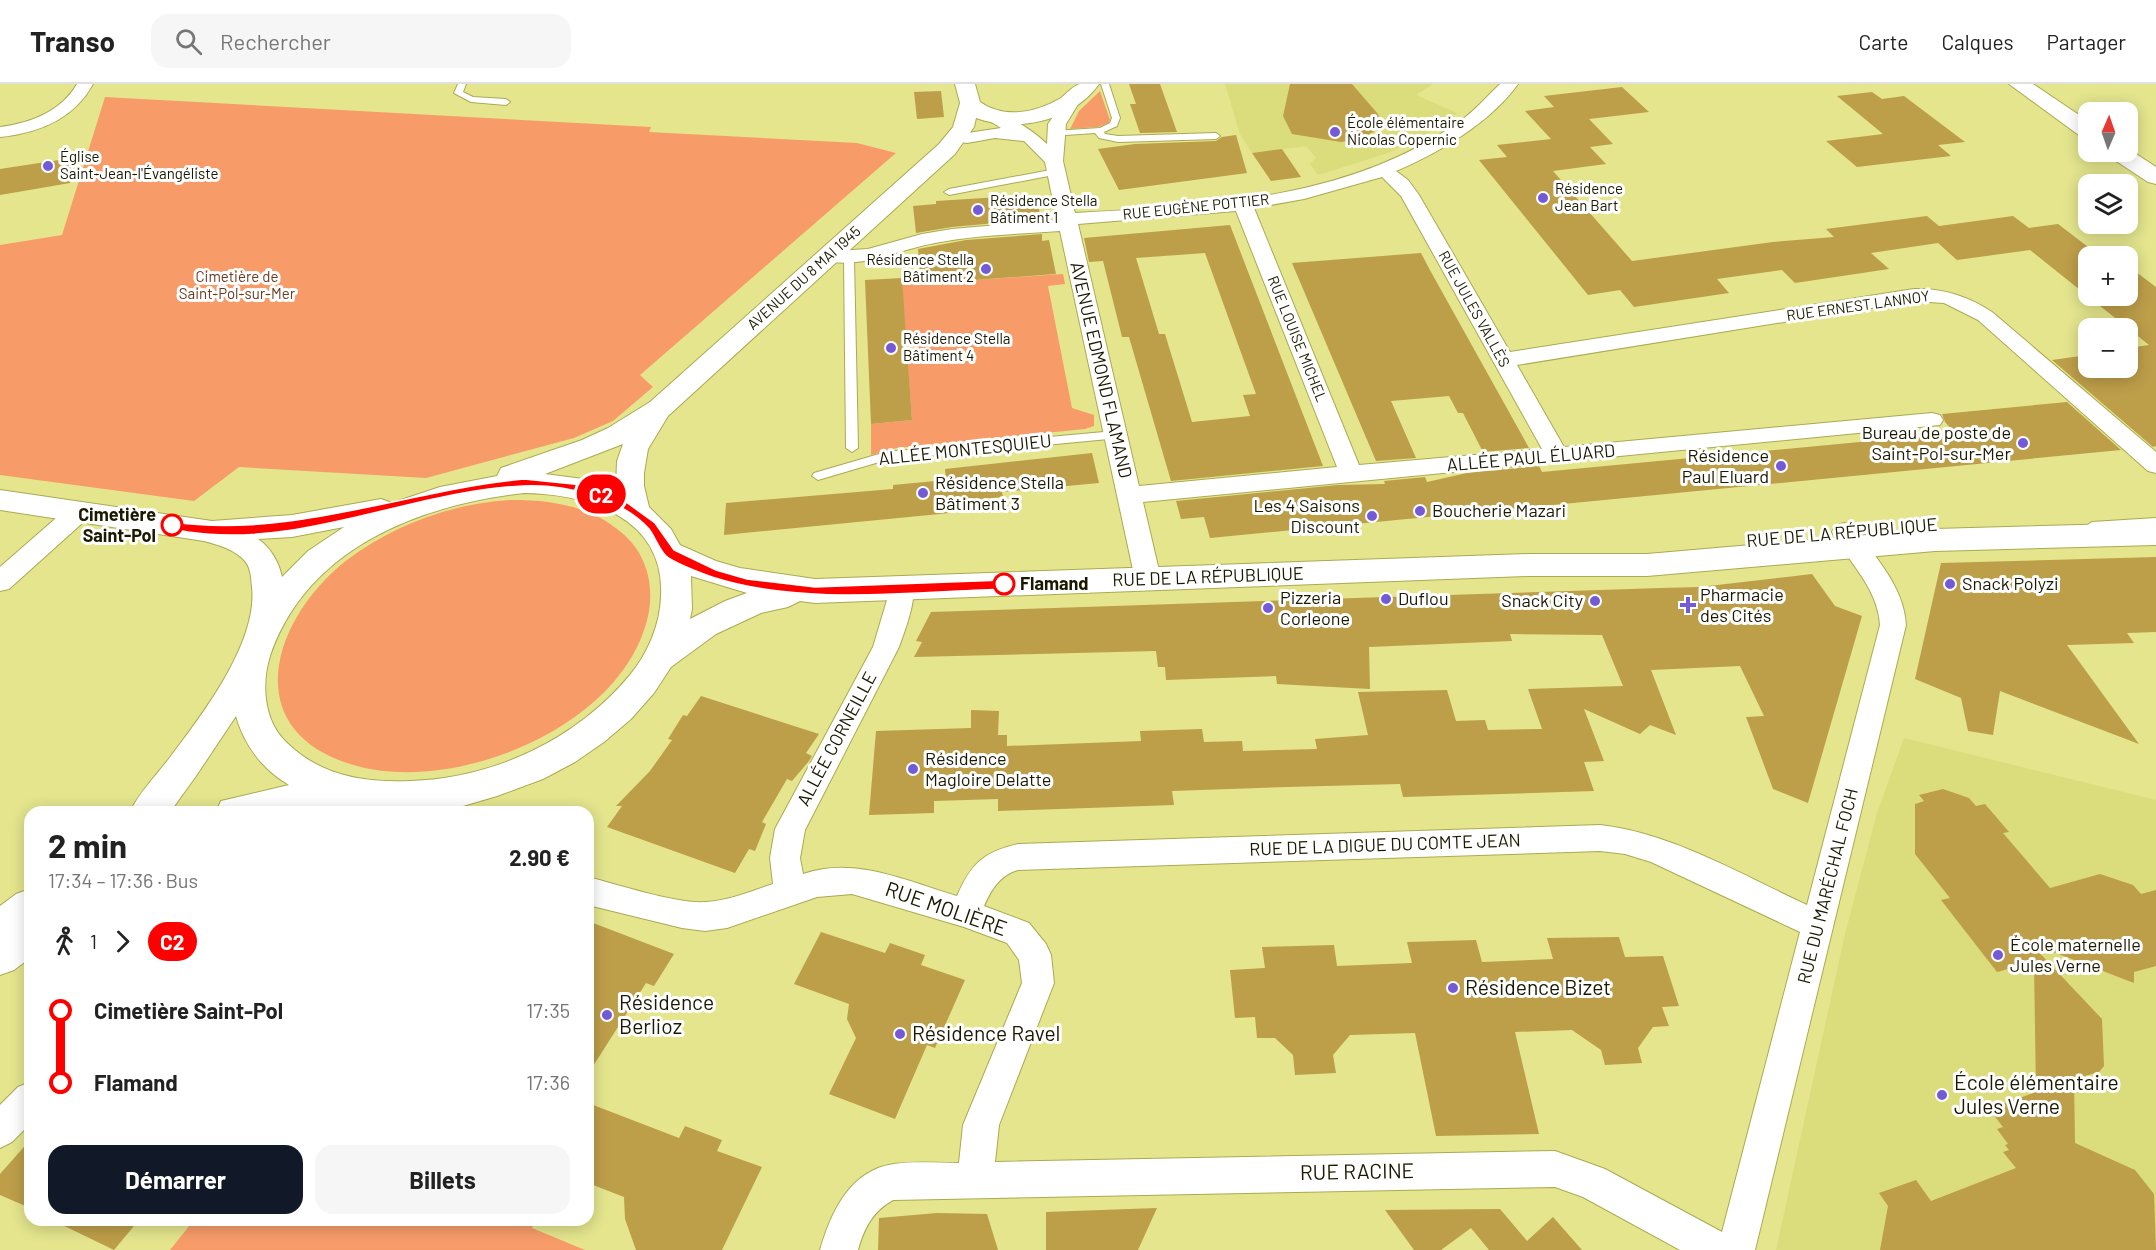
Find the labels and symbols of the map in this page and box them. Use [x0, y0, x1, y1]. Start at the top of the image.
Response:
north arrow [2078, 102, 2138, 162]
place label: École élémentaire Nicolas Copernic [1347, 113, 1465, 148]
marker: École élémentaire Nicolas Copernic [1328, 125, 1342, 139]
place label: Église Saint-Jean-l'Évangéliste [60, 147, 219, 182]
marker: Église Saint-Jean-l'Évangéliste [41, 159, 55, 173]
place label: Résidence Jean Bart [1555, 179, 1623, 214]
street label: RUE EUGÈNE POTTIER [1122, 189, 1270, 223]
place label: Résidence Stella Bâtiment 1 [990, 191, 1098, 226]
marker: Résidence Jean Bart [1536, 191, 1550, 205]
marker: Résidence Stella Bâtiment 1 [971, 203, 985, 217]
street label: AVENUE DU 8 MAI 1945 [743, 222, 864, 333]
street label: RUE JULES VALLÈS [1435, 247, 1514, 370]
place label: Résidence Stella Bâtiment 2 [866, 250, 974, 285]
street label: AVENUE EDMOND FLAMAND [1066, 259, 1138, 480]
marker: Résidence Stella Bâtiment 2 [979, 262, 993, 276]
park label: Cimetière de Saint-Pol-sur-Mer [179, 267, 296, 302]
street label: RUE LOUISE MICHEL [1264, 273, 1331, 404]
street label: RUE ERNEST LANNOY [1785, 286, 1931, 324]
place label: Résidence Stella Bâtiment 4 [903, 329, 1011, 364]
marker: Résidence Stella Bâtiment 4 [884, 341, 898, 355]
place label: Bureau de poste de Saint-Pol-sur-Mer [1862, 421, 2011, 464]
street label: ALLÉE MONTESQUIEU [877, 429, 1053, 469]
marker: Bureau de poste de Saint-Pol-sur-Mer [2016, 436, 2030, 450]
street label: ALLÉE PAUL ÉLUARD [1446, 439, 1616, 475]
place label: Résidence Paul Eluard [1682, 444, 1769, 487]
marker: Résidence Paul Eluard [1774, 459, 1788, 473]
place label: Résidence Stella Bâtiment 3 [935, 471, 1064, 514]
line badge: C2 [574, 474, 628, 514]
marker: Résidence Stella Bâtiment 3 [916, 486, 930, 500]
place label: Les 4 Saisons Discount [1253, 494, 1360, 537]
place label: Boucherie Mazari [1432, 499, 1566, 521]
place label: Cimetière Saint-Pol [78, 503, 156, 546]
marker: Boucherie Mazari [1413, 504, 1427, 518]
marker: Les 4 Saisons Discount [1365, 509, 1379, 523]
street label: RUE DE LA RÉPUBLIQUE [1746, 513, 1938, 551]
marker: Cimetière Saint-Pol [161, 514, 183, 536]
street label: RUE DE LA RÉPUBLIQUE [1112, 562, 1304, 590]
place label: Flamand [1020, 572, 1089, 594]
place label: Snack Polyzi [1962, 572, 2059, 594]
marker: Flamand [993, 573, 1015, 595]
marker: Snack Polyzi [1943, 577, 1957, 591]
place label: Pharmacie des Cités [1700, 583, 1784, 626]
place label: Pizzeria Corleone [1280, 586, 1350, 629]
place label: Duflou [1398, 587, 1449, 609]
place label: Snack City [1501, 589, 1583, 611]
marker: Duflou [1379, 592, 1393, 606]
marker: Snack City [1588, 594, 1602, 608]
marker: Pharmacie des Cités [1681, 598, 1695, 612]
marker: Pizzeria Corleone [1261, 601, 1275, 615]
street label: ALLÉE CORNEILLE [791, 668, 881, 809]
place label: Résidence Magloire Delatte [925, 747, 1051, 790]
marker: Résidence Magloire Delatte [906, 762, 920, 776]
street label: RUE DU MARÉCHAL FOCH [1792, 786, 1862, 986]
street label: RUE DE LA DIGUE DU COMTE JEAN [1249, 828, 1521, 860]
street label: RUE MOLIÈRE [882, 875, 1011, 940]
place label: École maternelle Jules Verne [2010, 933, 2141, 976]
marker: École maternelle Jules Verne [1991, 948, 2005, 962]
place label: Résidence Bizet [1465, 974, 1611, 999]
marker: Résidence Bizet [1446, 981, 1460, 995]
place label: Résidence Berlioz [619, 989, 714, 1038]
marker: Résidence Berlioz [600, 1008, 614, 1022]
place label: Résidence Ravel [912, 1020, 1060, 1045]
marker: Résidence Ravel [893, 1027, 907, 1041]
place label: École élémentaire Jules Verne [1954, 1069, 2119, 1118]
marker: École élémentaire Jules Verne [1935, 1088, 1949, 1102]
street label: RUE RACINE [1300, 1157, 1414, 1184]

